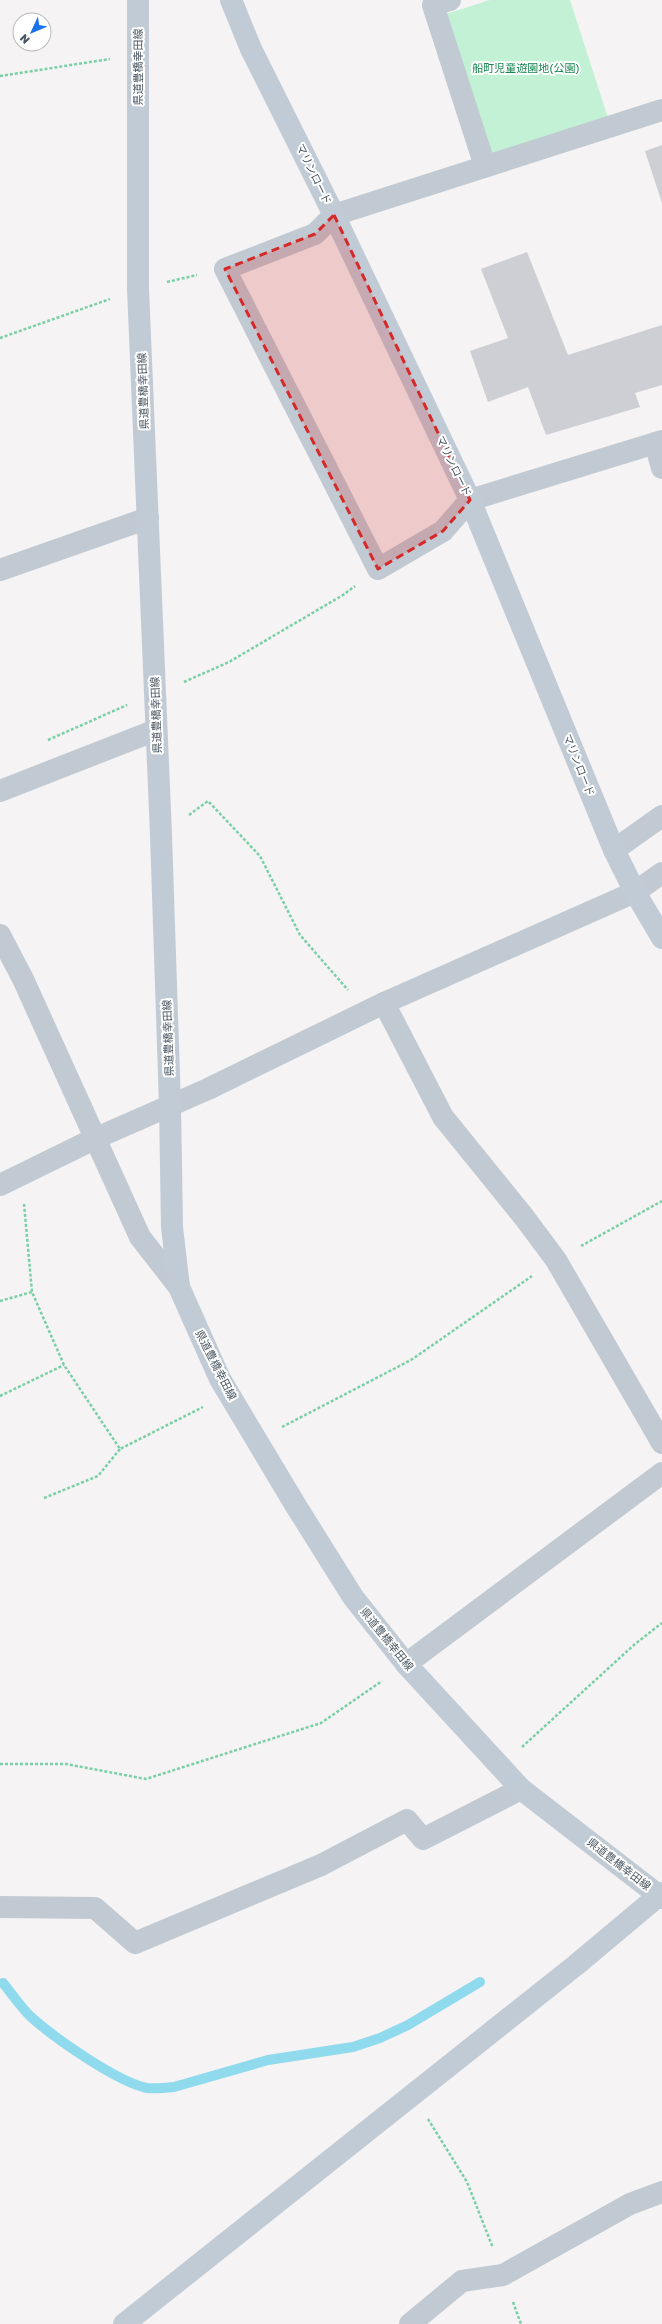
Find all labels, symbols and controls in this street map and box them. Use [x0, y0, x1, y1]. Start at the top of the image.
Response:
north arrow [12, 12, 52, 52]
street label: 県道豊橋幸田線 [131, 29, 144, 106]
text: N [17, 32, 32, 47]
park label: 船町児童遊園地(公園) [472, 61, 580, 74]
street label: マリンロード [294, 141, 335, 206]
street label: 県道豊橋幸田線 [135, 352, 150, 430]
street label: マリンロード [434, 433, 475, 498]
street label: 県道豊橋幸田線 [148, 676, 163, 754]
street label: マリンロード [561, 732, 598, 798]
street label: 県道豊橋幸田線 [160, 999, 175, 1077]
street label: 県道豊橋幸田線 [193, 1328, 240, 1402]
street label: 県道豊橋幸田線 [358, 1605, 417, 1673]
street label: 県道豊橋幸田線 [585, 1835, 654, 1892]

